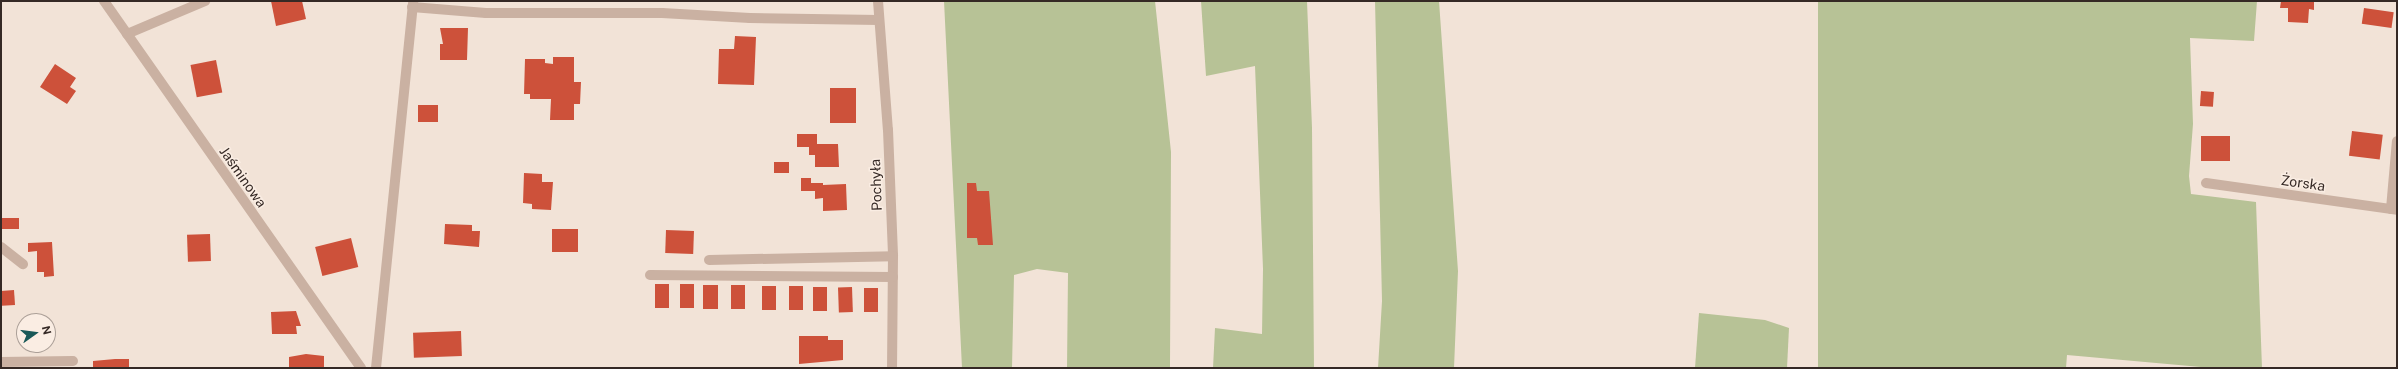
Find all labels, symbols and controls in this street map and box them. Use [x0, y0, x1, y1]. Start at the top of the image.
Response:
street label: Jaśminowa [216, 143, 270, 211]
street label: Pochyła [867, 159, 885, 211]
street label: Żorska [2280, 172, 2326, 194]
north arrow [16, 313, 56, 353]
text: N [40, 325, 54, 336]

